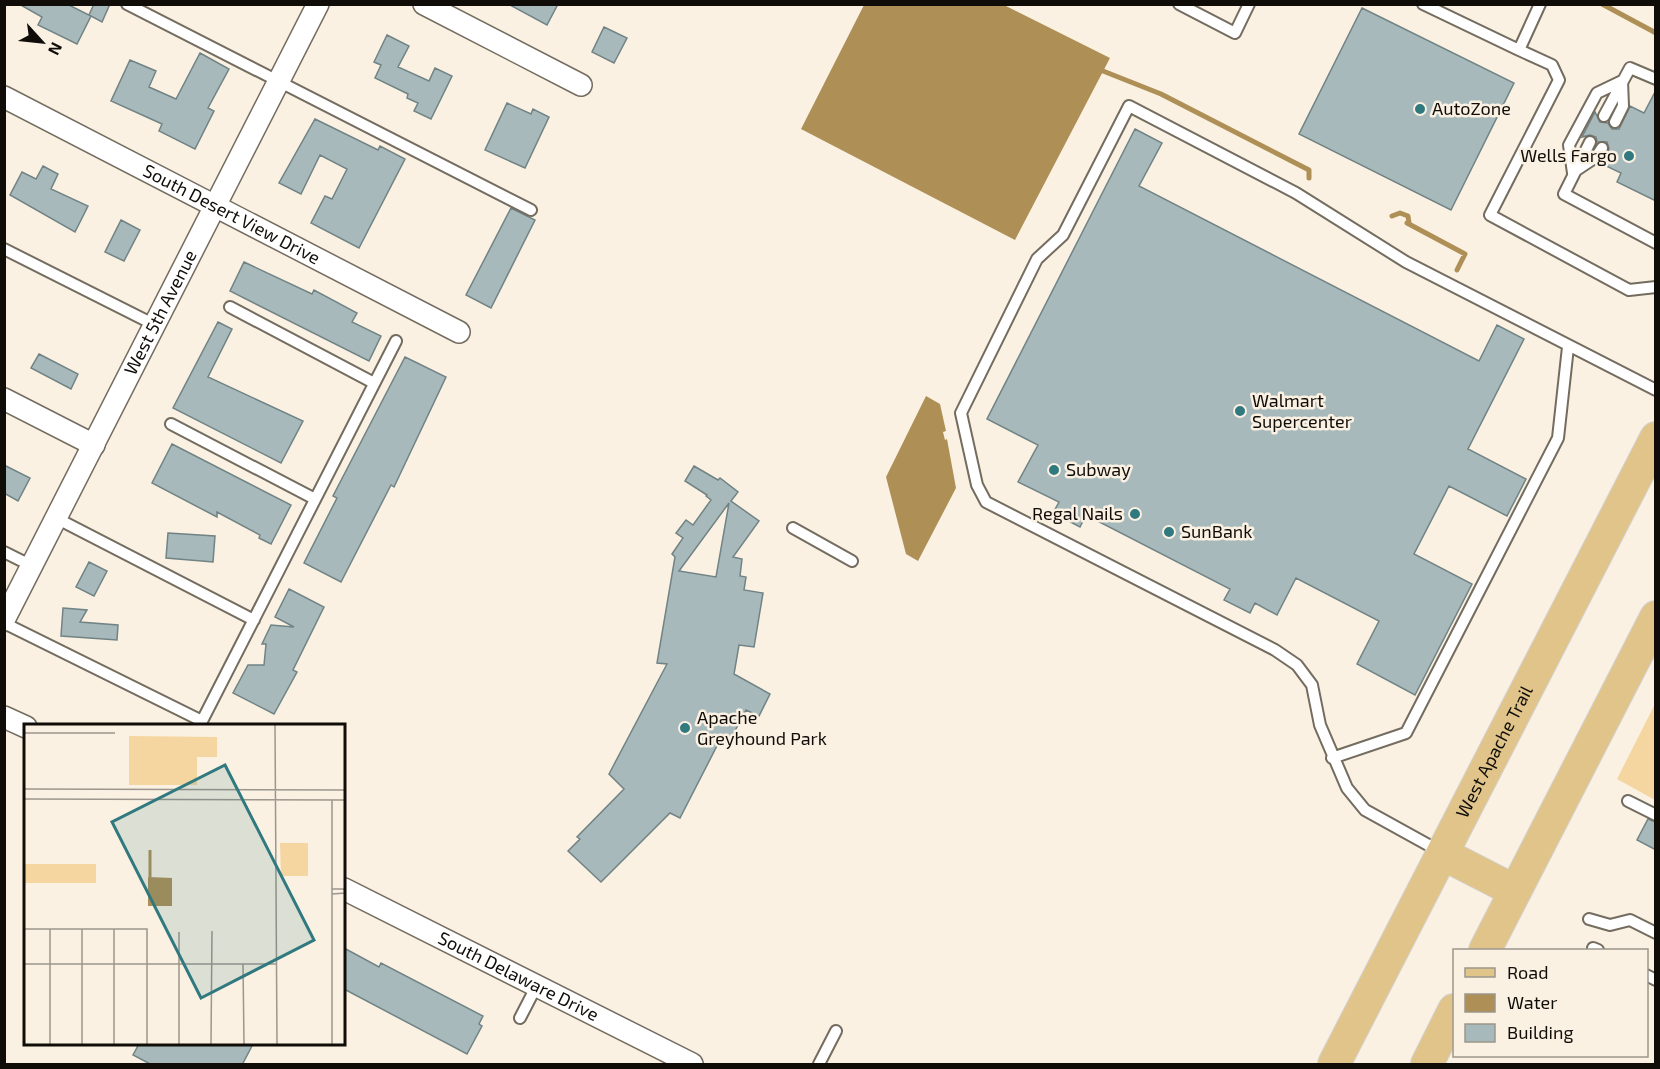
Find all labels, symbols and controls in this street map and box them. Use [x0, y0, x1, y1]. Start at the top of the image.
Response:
north arrow [12, 12, 72, 72]
text: N [45, 40, 67, 59]
place label: AutoZone [1432, 97, 1511, 119]
marker: AutoZone [1413, 102, 1427, 116]
place label: Wells Fargo [1520, 144, 1617, 166]
marker: Wells Fargo [1622, 149, 1636, 163]
street label: South Desert View Drive [140, 159, 324, 268]
street label: West 5th Avenue [119, 246, 201, 378]
place label: Walmart Supercenter [1252, 389, 1352, 432]
marker: Walmart Supercenter [1233, 404, 1247, 418]
place label: Subway [1066, 458, 1131, 480]
marker: Subway [1047, 463, 1061, 477]
place label: Regal Nails [1032, 502, 1123, 524]
marker: Regal Nails [1128, 507, 1142, 521]
place label: SunBank [1181, 520, 1252, 542]
marker: SunBank [1162, 525, 1176, 539]
street label: West Apache Trail [1451, 681, 1537, 821]
place label: Apache Greyhound Park [697, 706, 827, 749]
marker: Apache Greyhound Park [678, 721, 692, 735]
inset map [24, 724, 345, 1045]
street label: South Delaware Drive [435, 926, 603, 1025]
legend [1453, 949, 1648, 1057]
text: Road [1507, 961, 1548, 983]
text: Water [1507, 991, 1557, 1013]
text: Building [1507, 1021, 1574, 1043]

